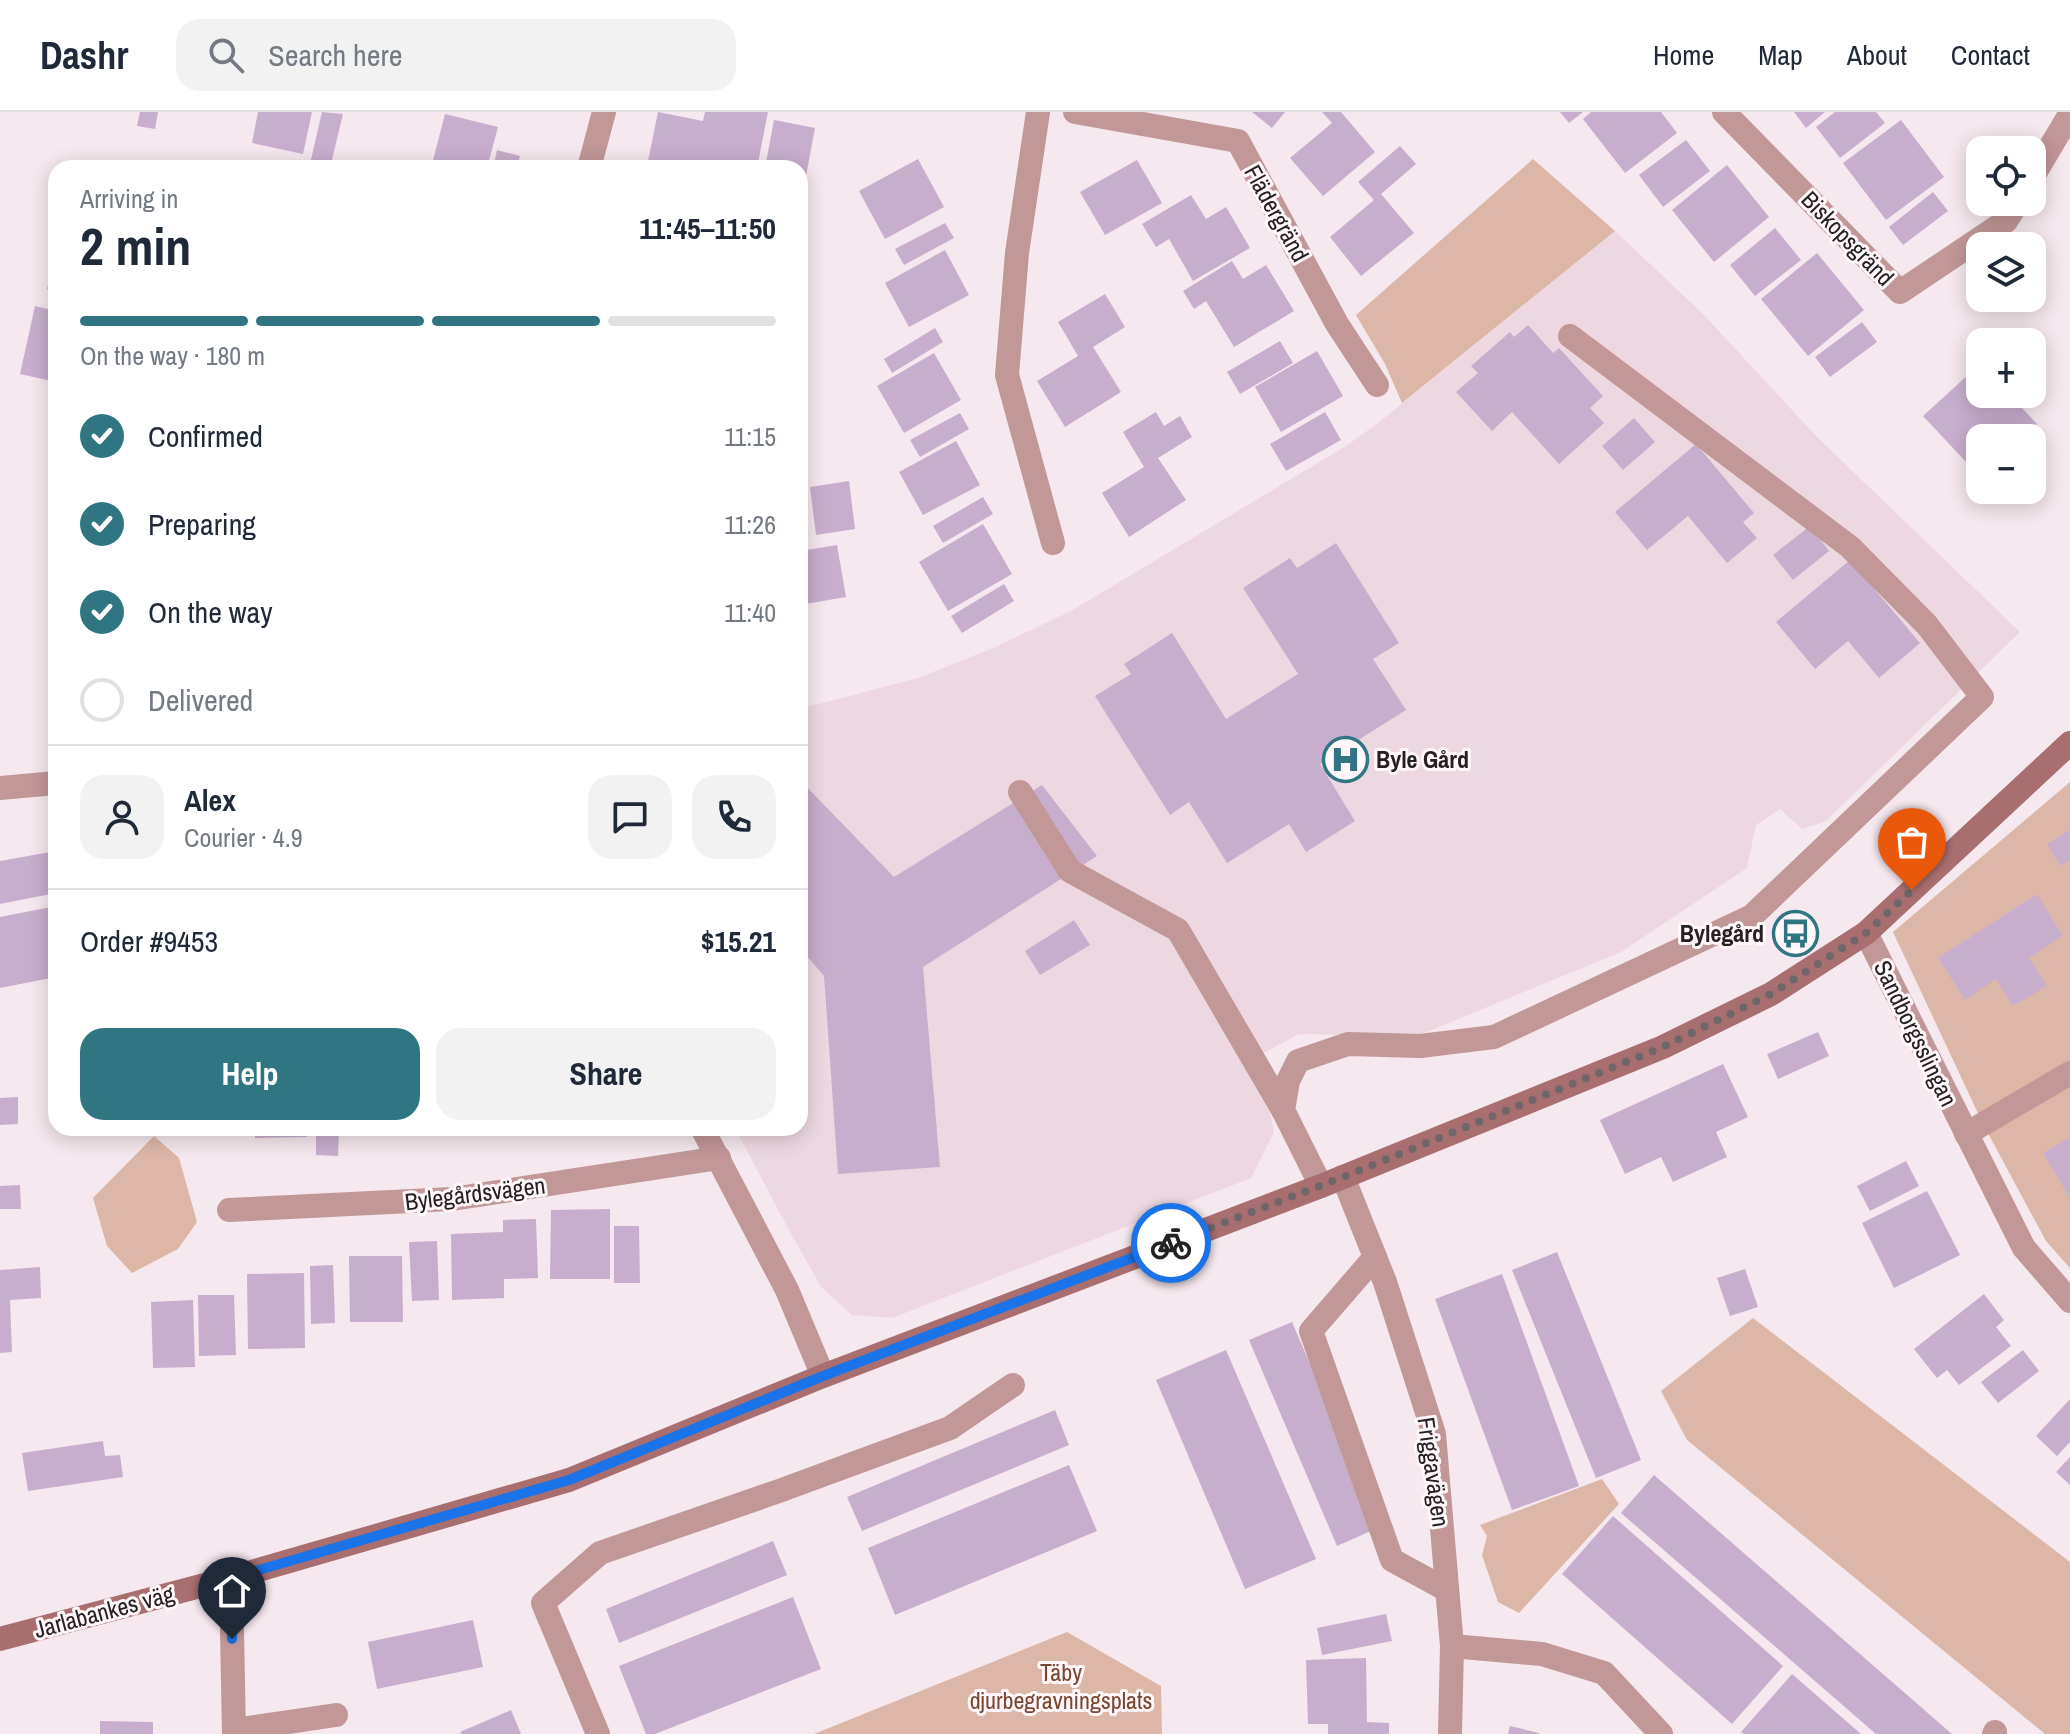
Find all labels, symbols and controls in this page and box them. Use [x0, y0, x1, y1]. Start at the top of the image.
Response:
search box [176, 19, 736, 91]
text: Dashr [40, 30, 128, 81]
icon: search [204, 33, 248, 77]
text: Search here [268, 35, 402, 75]
text: Home [1653, 36, 1714, 74]
text: Map [1758, 36, 1803, 74]
text: About [1847, 36, 1907, 74]
text: Contact [1951, 36, 2030, 74]
map controls [1966, 136, 2046, 504]
button: locate [1966, 136, 2046, 216]
street label: Flädergränd [1237, 159, 1317, 267]
text: Arriving in [80, 181, 178, 216]
street label: Biskopsgränd [1795, 184, 1901, 292]
text: 11:45–11:50 [639, 208, 776, 248]
text: 2 min [80, 211, 191, 281]
button: layers [1966, 232, 2046, 312]
button: + [1966, 328, 2046, 408]
text: On the way · 180 m [80, 338, 265, 373]
icon: check [80, 414, 124, 458]
text: Confirmed [148, 416, 263, 456]
text: 11:15 [724, 419, 776, 454]
button: − [1966, 424, 2046, 504]
icon: check [80, 502, 124, 546]
text: Preparing [148, 504, 256, 544]
text: 11:26 [724, 507, 776, 542]
icon: check [80, 590, 124, 634]
text: On the way [148, 592, 272, 632]
text: 11:40 [724, 595, 776, 630]
text: Delivered [148, 680, 253, 720]
hospital icon: Byle Gård [1321, 735, 1369, 783]
place label: Byle Gård [1376, 743, 1469, 775]
button: person [80, 775, 164, 859]
button: chat [588, 775, 672, 859]
button: phone [692, 775, 776, 859]
text: Alex [184, 780, 236, 820]
pin [1878, 808, 1946, 890]
text: Courier · 4.9 [184, 820, 303, 855]
icon: bag [1890, 820, 1934, 864]
bus stop icon: Bylegård [1771, 909, 1819, 957]
place label: Bylegård [1680, 917, 1764, 949]
text: Order #9453 [80, 921, 218, 961]
text: $15.21 [701, 921, 776, 961]
street label: Sandborgsslingan [1867, 955, 1965, 1111]
button: Help [80, 1028, 420, 1120]
button: Share [436, 1028, 776, 1120]
street label: Bylegårdsvägen [403, 1169, 547, 1217]
courier [1131, 1203, 1211, 1283]
icon: bike [1149, 1221, 1193, 1265]
street label: Friggavägen [1410, 1415, 1458, 1529]
pin [198, 1557, 266, 1639]
icon: home [210, 1569, 254, 1613]
street label: Jarlabankes väg [31, 1577, 177, 1645]
park label: Täby djurbegravningsplats [970, 1656, 1152, 1716]

